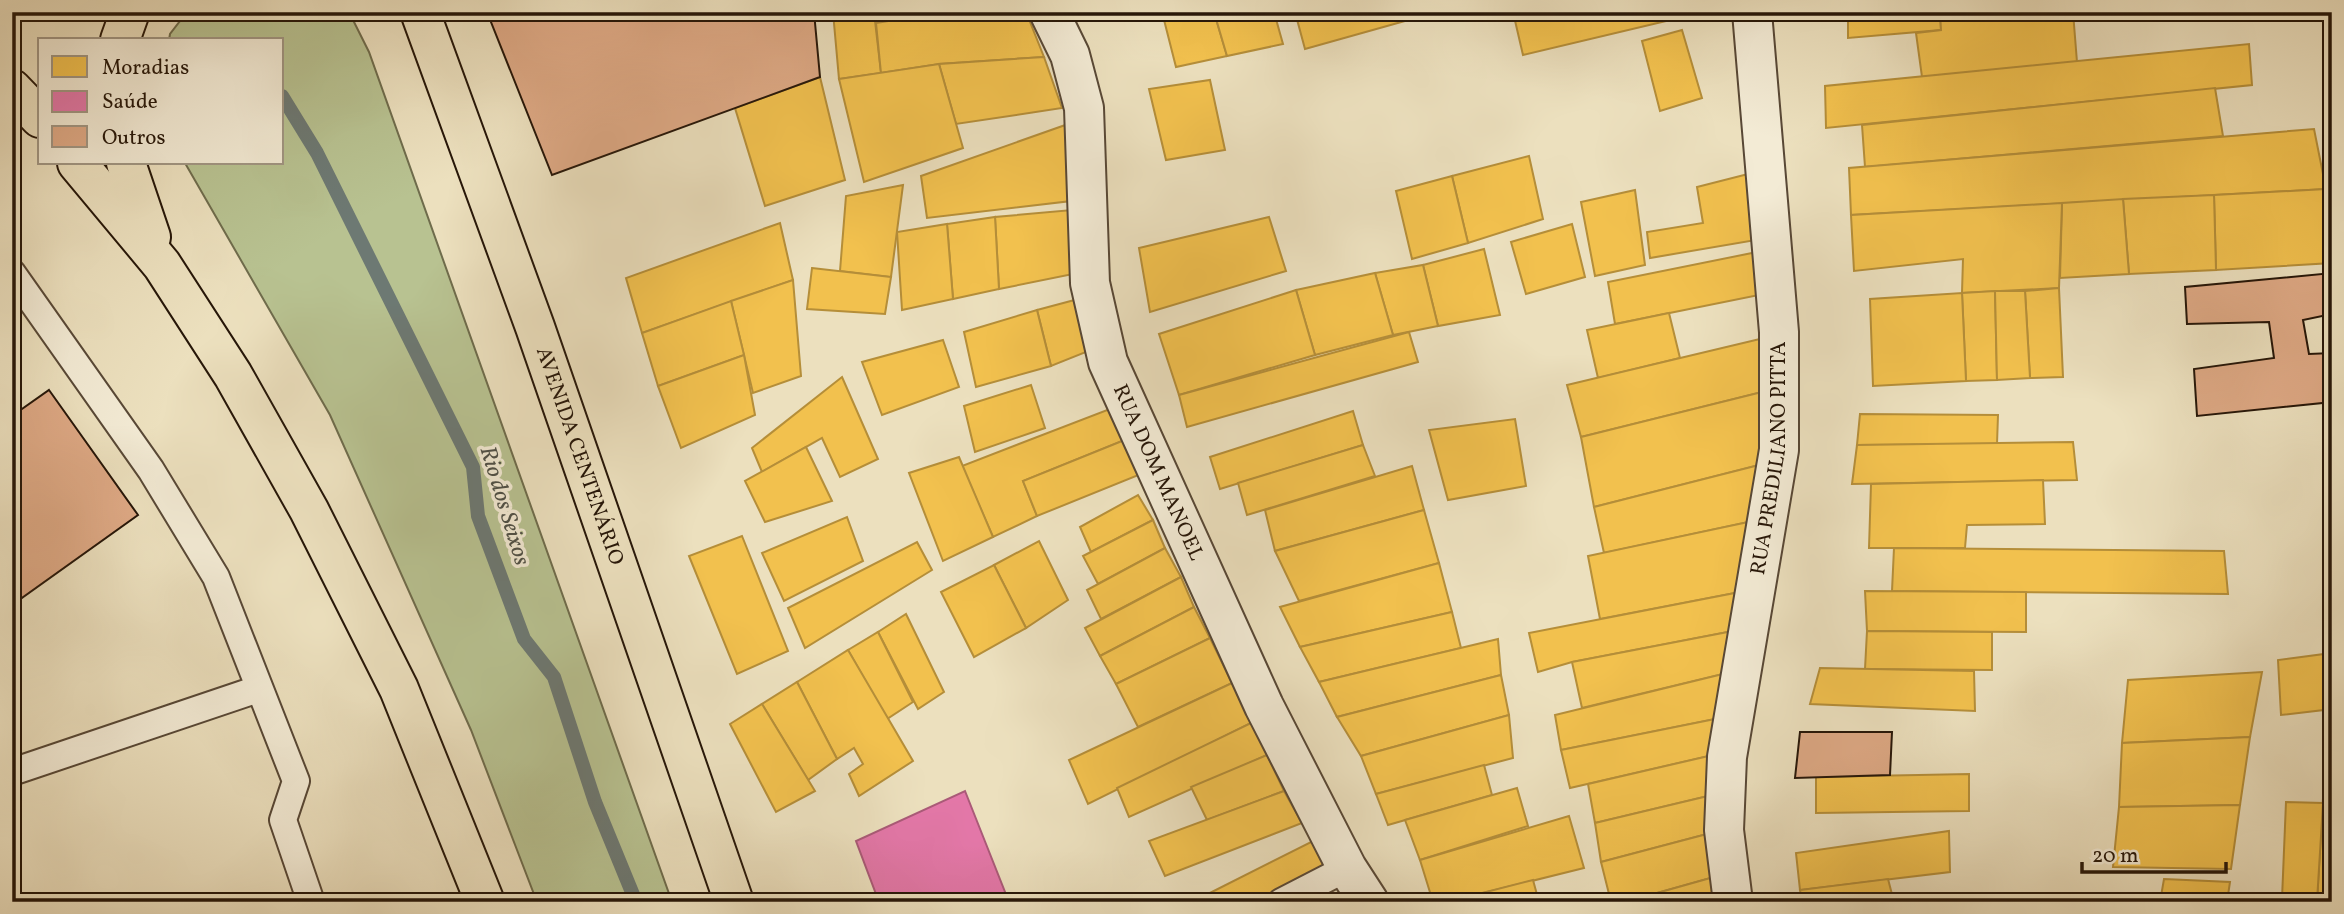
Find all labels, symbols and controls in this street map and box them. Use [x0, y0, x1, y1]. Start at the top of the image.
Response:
legend [38, 38, 284, 164]
text: Moradias [102, 54, 189, 83]
text: Saúde [102, 88, 158, 117]
text: Outros [102, 124, 166, 153]
street label: RUA PREDILIANO PITTA [1744, 341, 1794, 577]
street label: AVENIDA CENTENÁRIO [529, 343, 631, 569]
street label: RUA DOM MANOEL [1105, 379, 1211, 566]
water label: Rio dos Seixos [471, 442, 537, 570]
scale bar [2082, 830, 2225, 874]
text: 20 m [2092, 842, 2138, 871]

